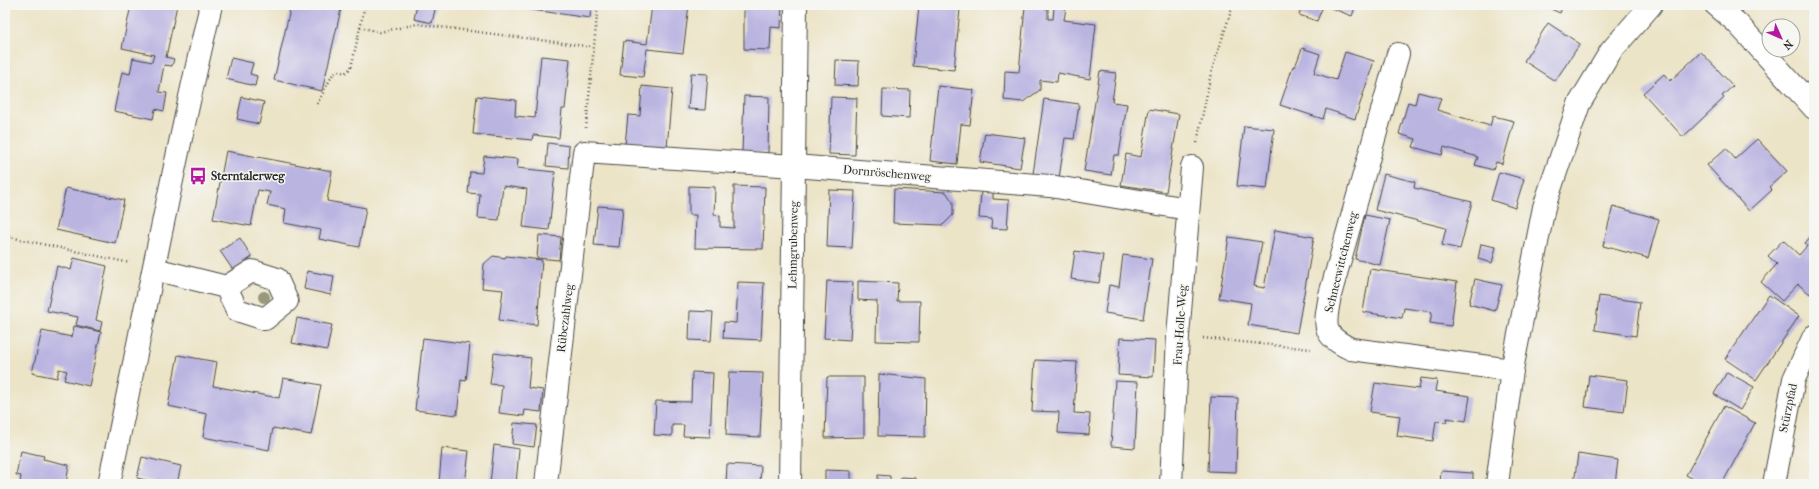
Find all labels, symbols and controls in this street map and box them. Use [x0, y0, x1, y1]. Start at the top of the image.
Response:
north arrow [1761, 18, 1801, 58]
text: N [1780, 37, 1795, 53]
street label: Dornröschenweg [842, 162, 932, 184]
bus stop icon: Sterntalerweg [188, 166, 208, 186]
place label: Sterntalerweg [211, 169, 285, 184]
street label: Lehmgrubenweg [785, 200, 801, 289]
street label: Schneewittchenweg [1322, 210, 1360, 314]
street label: Rübezahlweg [554, 282, 576, 353]
street label: Frau-Holle-Weg [1170, 283, 1190, 366]
street label: Stürzpfad [1776, 382, 1800, 434]

